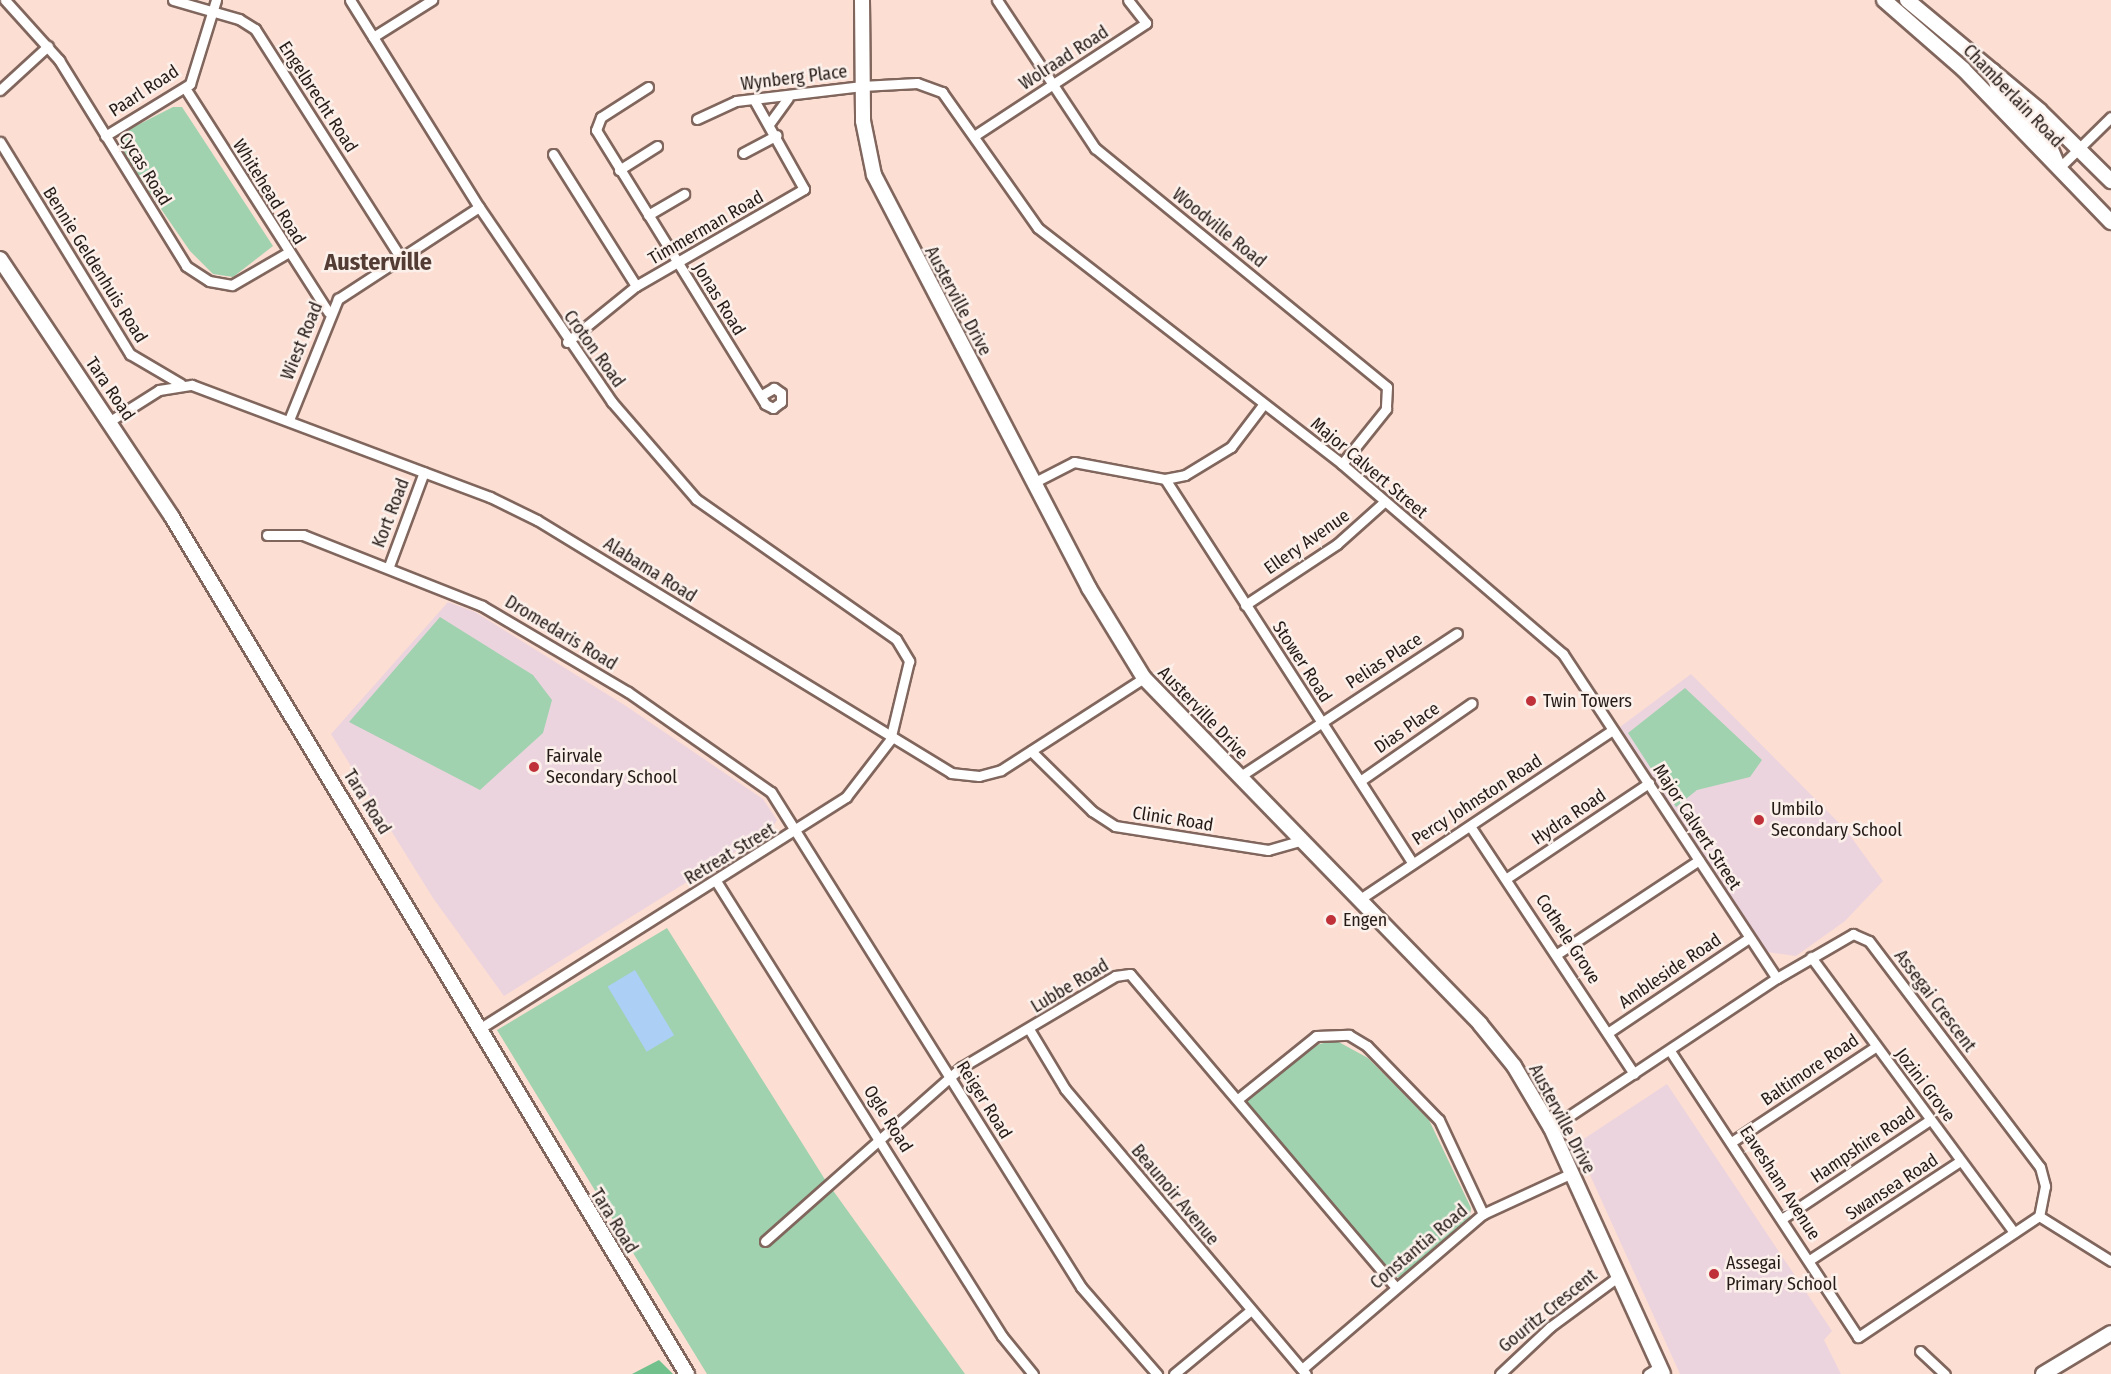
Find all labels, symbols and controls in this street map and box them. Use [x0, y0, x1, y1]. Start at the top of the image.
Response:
street label: Wolraad Road [1015, 21, 1113, 95]
street label: Engelbrecht Road [274, 37, 362, 157]
street label: Chamberlain Road [1958, 40, 2068, 152]
street label: Paarl Road [105, 61, 183, 121]
street label: Wynberg Place [740, 61, 848, 95]
street label: Cycas Road [114, 129, 176, 209]
street label: Whitehead Road [228, 135, 310, 249]
street label: Bennie Geldenhuis Road [38, 183, 152, 347]
street label: Woodville Road [1168, 184, 1270, 272]
street label: Timmerman Road [645, 186, 767, 270]
street label: Austerville Drive [920, 243, 996, 359]
district label: Austerville [324, 249, 432, 277]
street label: Jonas Road [688, 259, 750, 339]
street label: Wiest Road [277, 299, 327, 383]
street label: Croton Road [559, 306, 629, 392]
street label: Tara Road [81, 353, 139, 425]
street label: Major Calvert Street [1306, 413, 1432, 523]
street label: Kort Road [368, 475, 414, 551]
street label: Ellery Avenue [1260, 505, 1354, 579]
street label: Alabama Road [600, 533, 700, 607]
street label: Dromedaris Road [501, 591, 621, 675]
street label: Stower Road [1268, 617, 1336, 707]
street label: Pelias Place [1342, 628, 1426, 694]
street label: Austerville Drive [1153, 662, 1253, 764]
place label: Twin Towers [1543, 690, 1632, 712]
marker: Twin Towers [1524, 694, 1538, 708]
street label: Dias Place [1370, 698, 1444, 758]
place label: Fairvale Secondary School [546, 746, 677, 789]
street label: Percy Johnston Road [1408, 750, 1546, 850]
marker: Fairvale Secondary School [527, 760, 541, 774]
street label: Major Calvert Street [1648, 760, 1746, 894]
street label: Tara Road [339, 766, 395, 838]
street label: Hydra Road [1528, 784, 1610, 850]
place label: Umbilo Secondary School [1771, 799, 1902, 842]
street label: Clinic Road [1131, 802, 1215, 836]
marker: Umbilo Secondary School [1752, 813, 1766, 827]
street label: Retreat Street [681, 818, 779, 890]
street label: Cothele Grove [1531, 890, 1605, 988]
place label: Engen [1343, 909, 1387, 931]
marker: Engen [1324, 913, 1338, 927]
street label: Ambleside Road [1615, 929, 1725, 1013]
street label: Assegai Crescent [1890, 946, 1980, 1056]
street label: Lubbe Road [1027, 954, 1113, 1018]
street label: Baltimore Road [1757, 1029, 1863, 1111]
street label: Jozini Grove [1890, 1044, 1960, 1126]
street label: Reiger Road [952, 1057, 1016, 1143]
street label: Austerville Drive [1524, 1061, 1600, 1177]
street label: Ogle Road [859, 1082, 917, 1156]
street label: Hampshire Road [1807, 1102, 1919, 1188]
street label: Eavesham Avenue [1735, 1122, 1825, 1244]
street label: Beaunoir Avenue [1127, 1140, 1223, 1250]
street label: Swansea Road [1842, 1149, 1942, 1225]
street label: Tara Road [586, 1185, 642, 1257]
street label: Constantia Road [1366, 1200, 1472, 1294]
place label: Assegai Primary School [1726, 1253, 1837, 1296]
street label: Gouritz Crescent [1495, 1265, 1601, 1357]
marker: Assegai Primary School [1707, 1267, 1721, 1281]

